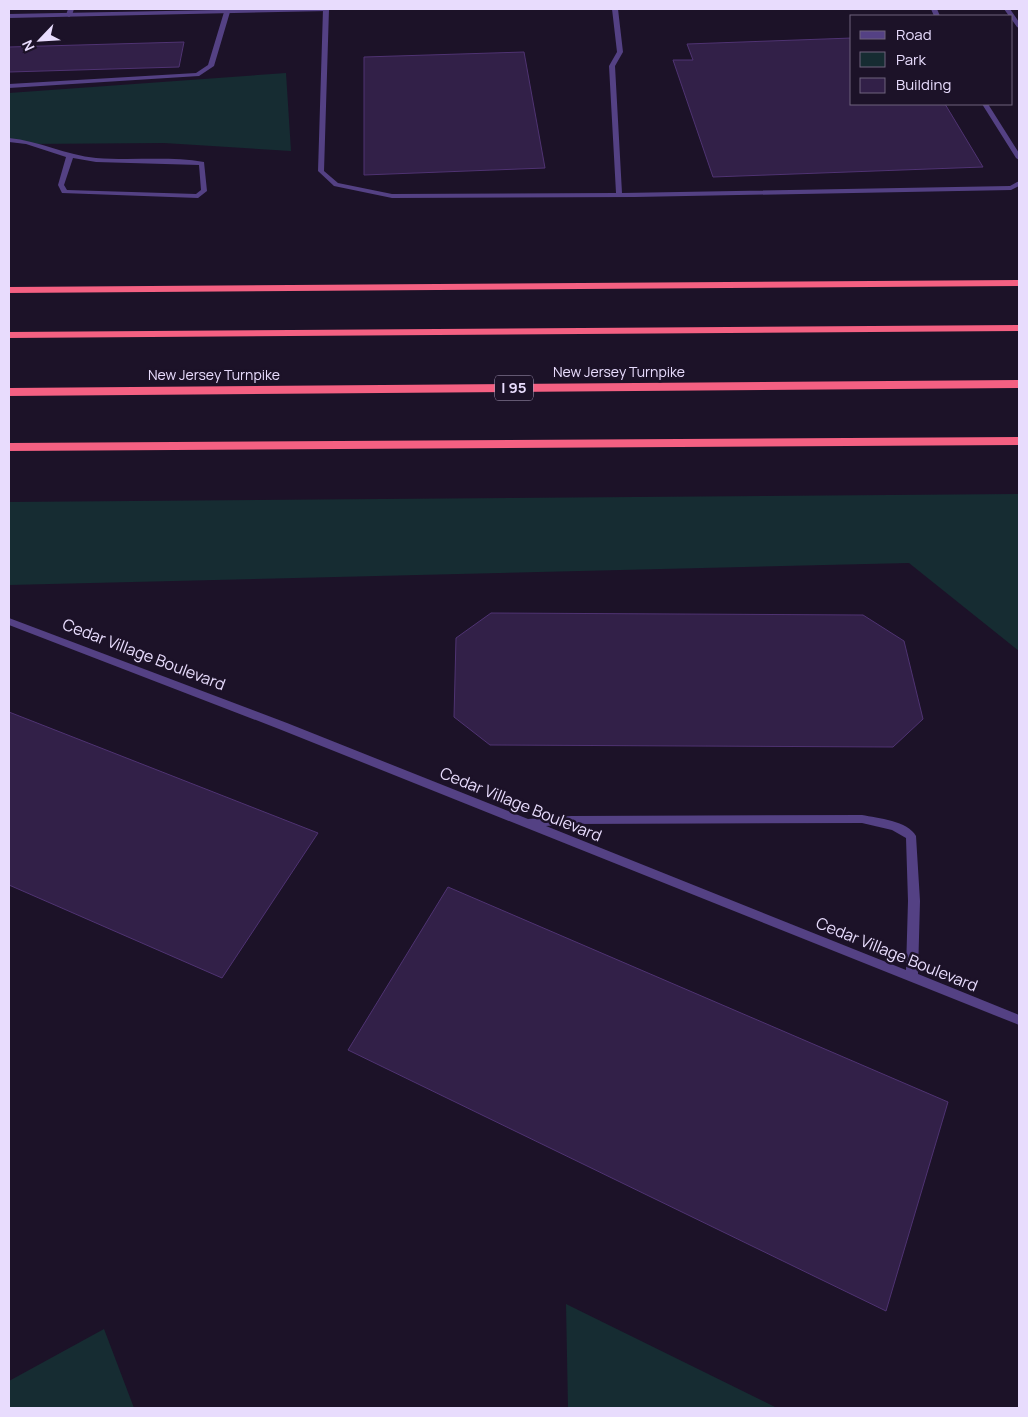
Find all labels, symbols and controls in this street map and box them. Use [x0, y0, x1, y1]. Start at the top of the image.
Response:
north arrow [15, 15, 65, 65]
legend [850, 15, 1013, 105]
text: Road [896, 24, 932, 45]
text: N [17, 37, 39, 54]
text: Park [896, 49, 926, 70]
text: Building [896, 74, 951, 95]
street label: New Jersey Turnpike [553, 362, 685, 381]
street label: New Jersey Turnpike [148, 365, 280, 384]
road number: I 95 [495, 376, 533, 400]
street label: Cedar Village Boulevard [59, 613, 229, 695]
street label: Cedar Village Boulevard [437, 761, 605, 847]
street label: Cedar Village Boulevard [813, 911, 981, 997]

